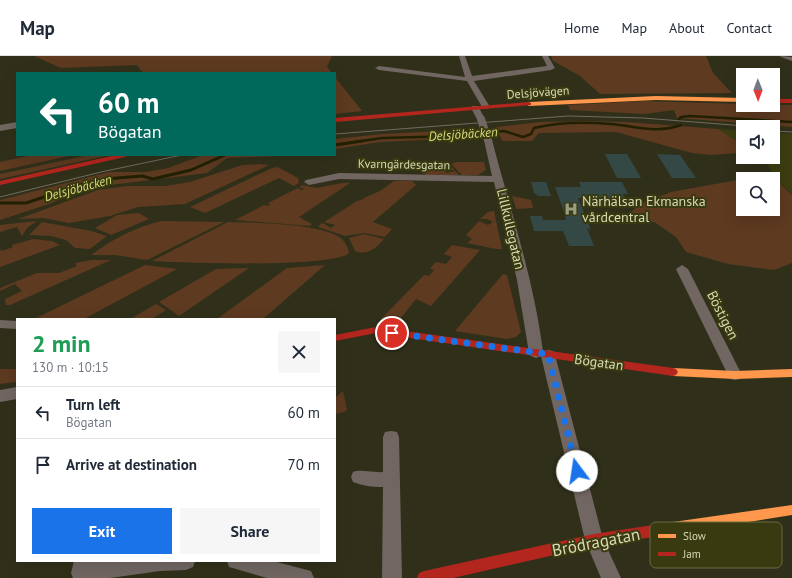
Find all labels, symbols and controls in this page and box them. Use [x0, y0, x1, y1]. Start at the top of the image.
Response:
text: Map [20, 16, 55, 40]
text: Home [564, 19, 599, 37]
text: Map [621, 19, 647, 37]
text: About [669, 19, 705, 37]
text: Contact [727, 19, 772, 37]
north arrow [736, 68, 780, 112]
map controls [736, 68, 780, 216]
street label: Delsjövägen [506, 82, 570, 102]
text: 60 m [98, 84, 159, 121]
icon: left [32, 88, 84, 140]
text: Bögatan [98, 120, 162, 143]
button: sound [736, 120, 780, 164]
water label: Delsjöbäcken [428, 123, 498, 145]
street label: Kvarngärdesgatan [358, 156, 450, 172]
water label: Delsjöbäcken [42, 171, 114, 205]
button: search [736, 172, 780, 216]
street label: Lillkullegatan [493, 187, 529, 271]
place label: Närhälsan Ekmanska vårdcentral [582, 192, 706, 226]
hospital icon: Närhälsan Ekmanska vårdcentral [563, 201, 579, 217]
street label: Böstigen [703, 288, 743, 342]
pin [375, 316, 409, 350]
icon: arrive [381, 322, 403, 344]
text: 2 min [32, 328, 91, 359]
button: close [278, 331, 320, 373]
street label: Bögatan [573, 350, 625, 374]
text: 130 m · 10:15 [32, 359, 109, 376]
text: Turn left [66, 395, 120, 414]
icon: left [32, 402, 54, 424]
text: 60 m [287, 403, 320, 422]
text: Bögatan [66, 414, 112, 431]
position arrow [556, 450, 598, 492]
icon: arrive [32, 454, 54, 476]
text: Arrive at destination [66, 455, 197, 474]
text: 70 m [287, 455, 320, 474]
button: Exit [32, 508, 172, 554]
button: Share [180, 508, 320, 554]
legend [650, 522, 782, 568]
street label: Brödragatan [550, 523, 642, 561]
text: Slow [683, 529, 706, 543]
text: Jam [682, 547, 701, 561]

